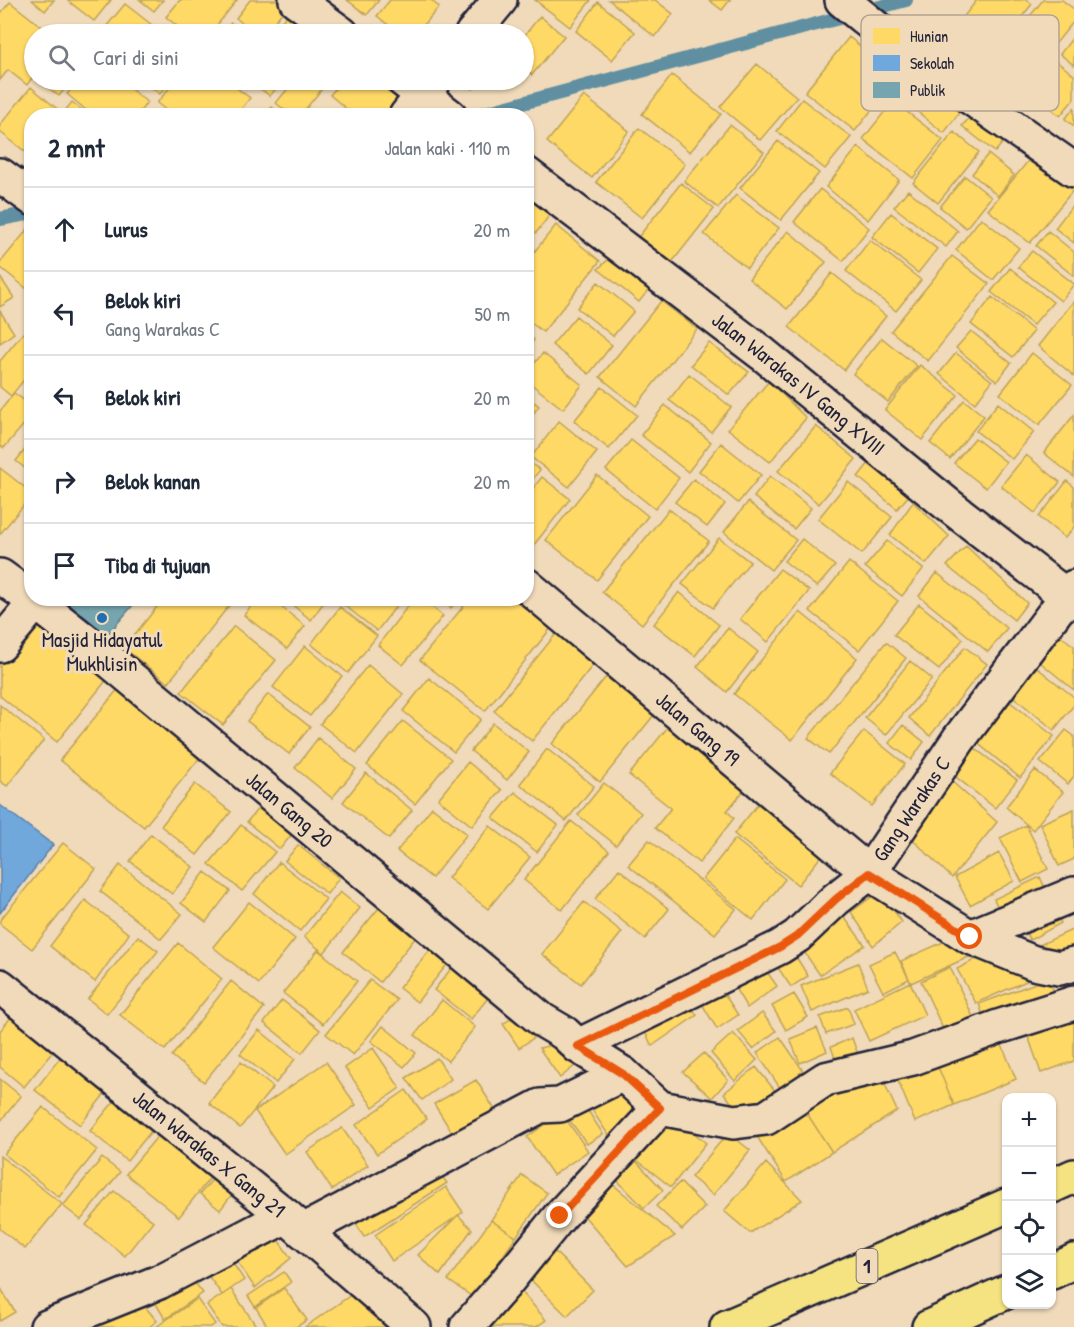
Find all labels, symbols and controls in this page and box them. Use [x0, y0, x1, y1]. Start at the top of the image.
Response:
legend [861, 15, 1059, 111]
search box [24, 24, 534, 90]
text: Hunian [910, 25, 948, 47]
icon: search [45, 41, 78, 74]
text: Cari di sini [93, 42, 179, 72]
text: Sekolah [910, 52, 954, 74]
text: Publik [910, 79, 946, 101]
text: 2 mnt [48, 130, 105, 165]
text: Jalan kaki · 110 m [384, 134, 510, 161]
icon: ahead [48, 213, 81, 246]
text: Lurus [105, 214, 148, 244]
text: 20 m [473, 216, 510, 243]
text: Belok kiri [105, 285, 181, 315]
icon: left [48, 297, 81, 330]
text: 50 m [474, 300, 510, 327]
street label: Jalan Warakas IV Gang XVIII [706, 305, 892, 462]
text: Gang Warakas C [105, 315, 220, 342]
icon: left [48, 381, 81, 414]
text: Belok kiri [105, 382, 181, 412]
text: 20 m [473, 384, 510, 411]
icon: right [48, 465, 81, 498]
text: Belok kanan [105, 466, 200, 496]
text: 20 m [473, 468, 510, 495]
icon: arrive [48, 549, 81, 582]
text: Tiba di tujuan [105, 550, 210, 580]
marker: Masjid Hidayatul Mukhlisin [95, 611, 109, 625]
place label: Masjid Hidayatul Mukhlisin [42, 625, 163, 678]
street label: Jalan Gang 19 [650, 685, 746, 773]
street label: Gang Warakas C [866, 750, 957, 867]
street label: Jalan Gang 20 [240, 765, 339, 854]
route start [956, 923, 982, 949]
street label: Jalan Warakas X Gang 21 [127, 1083, 292, 1224]
map controls [1002, 1093, 1056, 1309]
button: + [1002, 1093, 1056, 1147]
button: − [1002, 1147, 1056, 1201]
button: locate [1002, 1201, 1056, 1255]
route end [546, 1202, 572, 1228]
road number: 1 [856, 1249, 878, 1283]
button: layers [1002, 1255, 1056, 1309]

